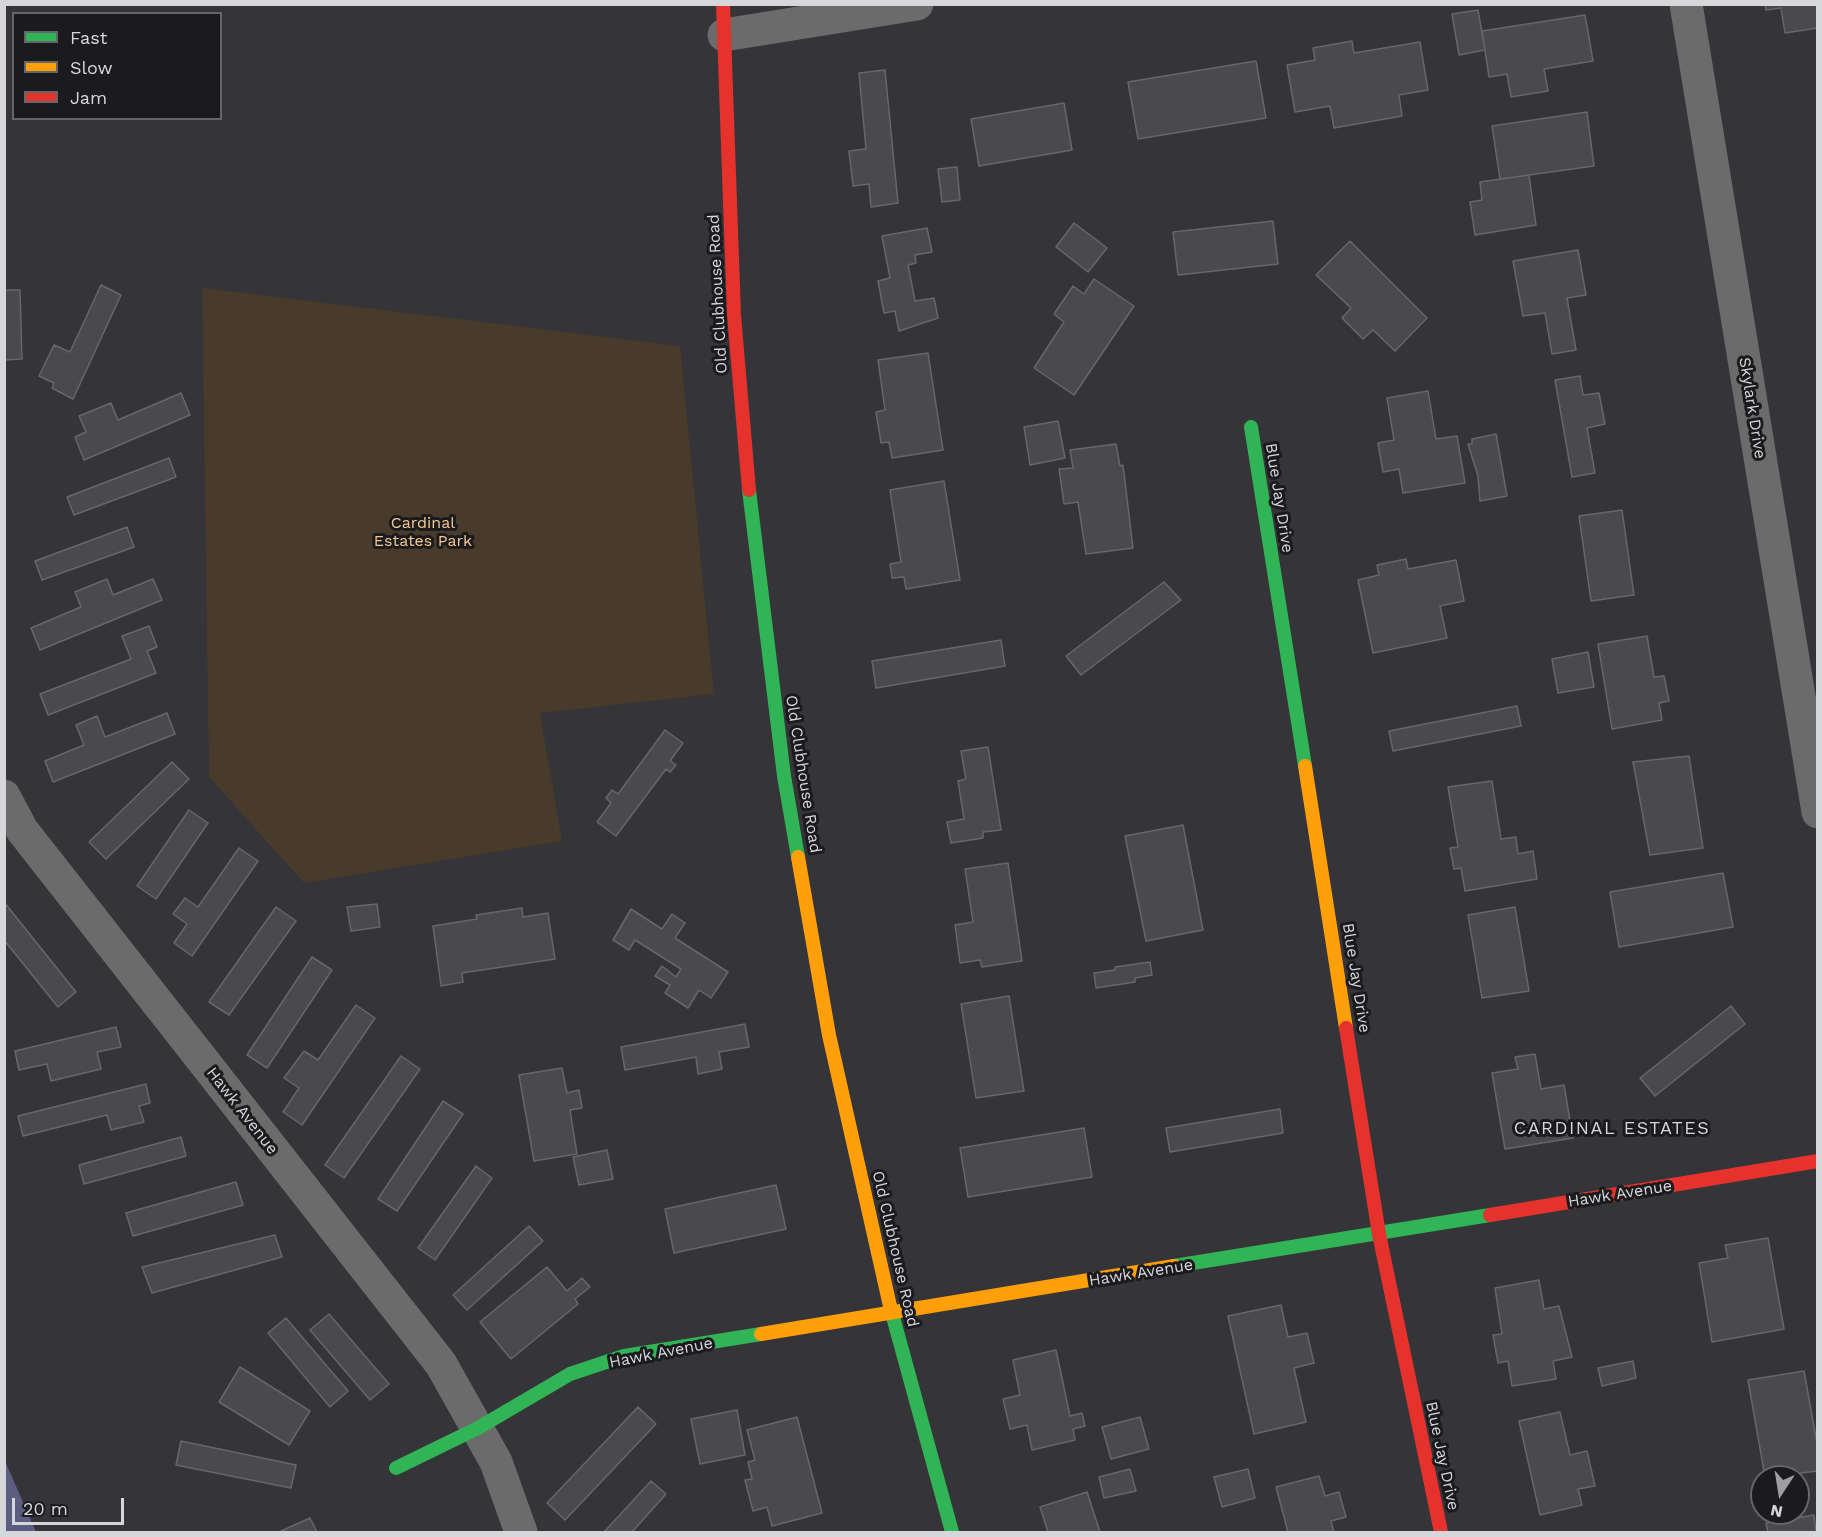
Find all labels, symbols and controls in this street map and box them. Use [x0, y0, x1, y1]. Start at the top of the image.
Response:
legend [12, 12, 222, 120]
text: Fast [70, 27, 107, 48]
text: Slow [70, 57, 113, 78]
text: Jam [70, 87, 107, 108]
street label: Old Clubhouse Road [704, 214, 732, 374]
street label: Skylark Drive [1735, 356, 1769, 460]
street label: Blue Jay Drive [1261, 442, 1297, 554]
park label: Cardinal Estates Park [374, 513, 472, 551]
street label: Old Clubhouse Road [781, 694, 825, 854]
street label: Blue Jay Drive [1338, 922, 1374, 1034]
street label: Hawk Avenue [202, 1064, 282, 1158]
district label: CARDINAL ESTATES [1514, 1118, 1710, 1140]
street label: Old Clubhouse Road [868, 1169, 922, 1329]
street label: Hawk Avenue [1567, 1176, 1673, 1212]
street label: Hawk Avenue [1088, 1255, 1194, 1291]
street label: Hawk Avenue [608, 1334, 714, 1372]
street label: Blue Jay Drive [1421, 1400, 1463, 1512]
north arrow [1750, 1465, 1810, 1525]
scale bar [15, 1486, 128, 1524]
text: 20 m [23, 1498, 68, 1519]
text: N [1769, 1501, 1784, 1522]

